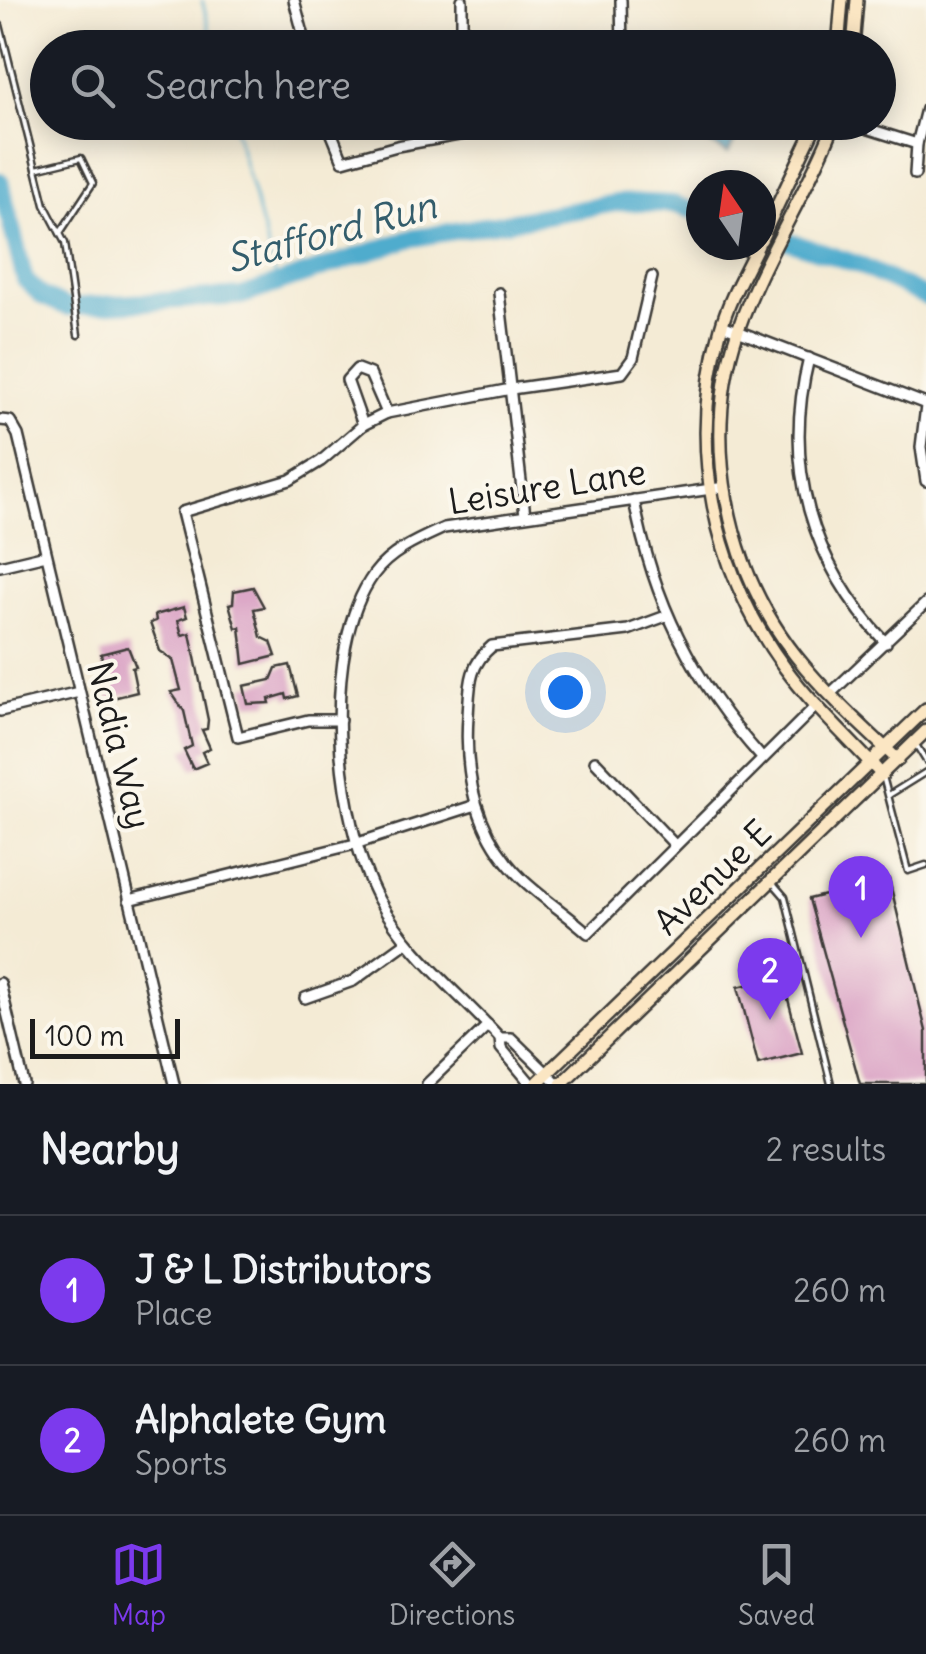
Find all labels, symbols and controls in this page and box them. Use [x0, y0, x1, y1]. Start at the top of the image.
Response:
search box [30, 30, 896, 140]
icon: search [65, 58, 120, 113]
text: Search here [145, 62, 351, 109]
north arrow [686, 170, 776, 260]
water label: Stafford Run [221, 181, 442, 283]
street label: Leisure Lane [445, 449, 649, 523]
street label: Nadia Way [78, 657, 162, 833]
your location [540, 667, 591, 718]
street label: Avenue E [644, 810, 780, 944]
pin: 1 [828, 856, 894, 938]
pin: 2 [738, 938, 802, 1020]
scale bar [30, 1014, 180, 1058]
text: 100 m [45, 1018, 124, 1054]
text: Nearby [40, 1123, 179, 1175]
text: 2 results [766, 1129, 886, 1170]
text: J & L Distributors [135, 1246, 431, 1293]
text: 1 [66, 1270, 79, 1311]
text: 260 m [793, 1270, 886, 1311]
text: Place [135, 1293, 212, 1334]
text: Alphalete Gym [135, 1396, 386, 1443]
text: 2 [64, 1420, 81, 1461]
text: 260 m [793, 1420, 886, 1461]
text: Sports [135, 1443, 227, 1484]
tab: Map [111, 1537, 166, 1633]
tab: Directions [389, 1537, 515, 1633]
tab: Saved [738, 1537, 815, 1633]

